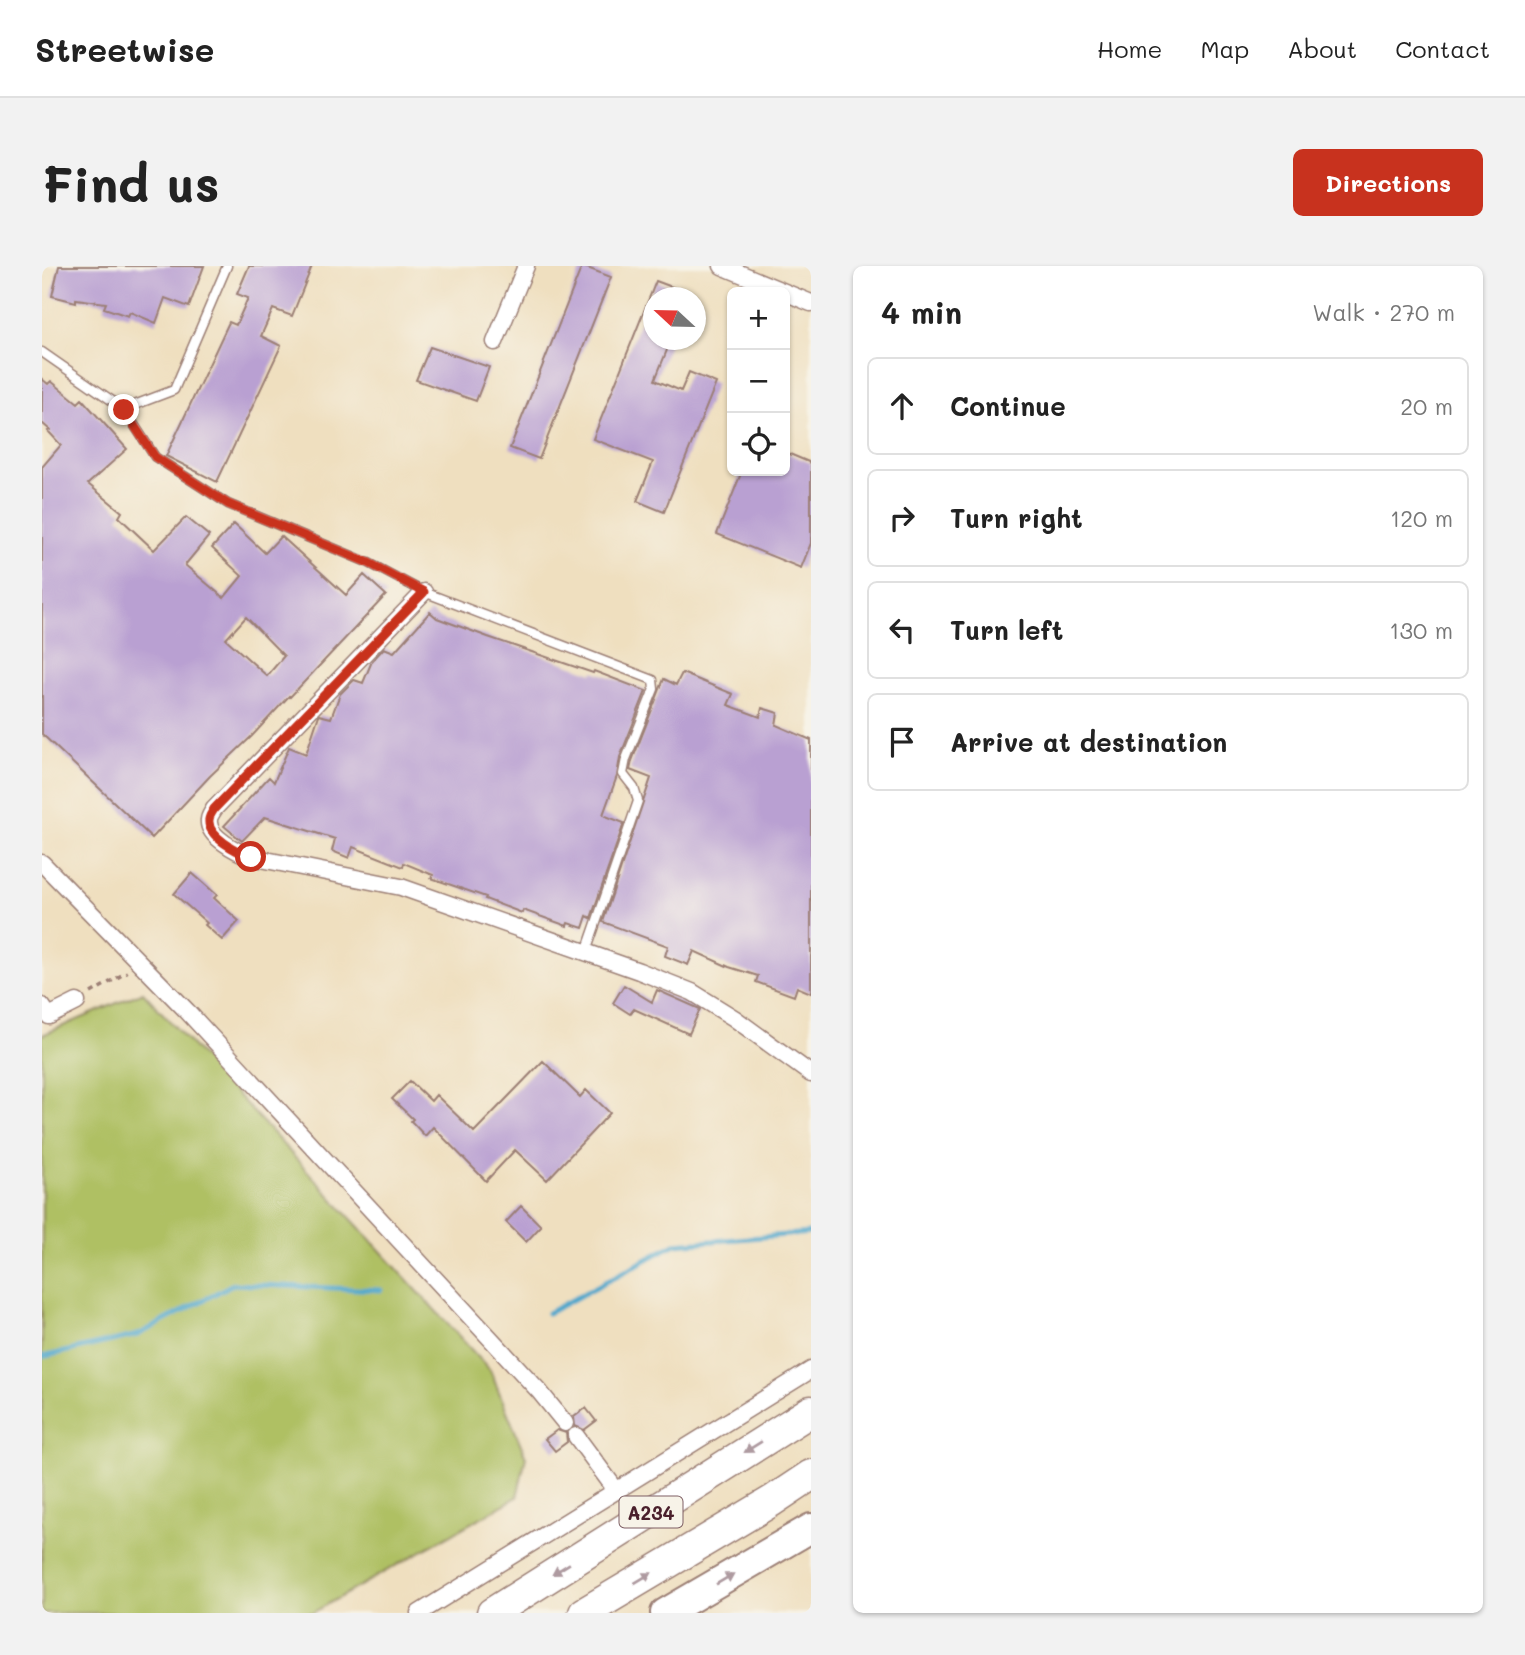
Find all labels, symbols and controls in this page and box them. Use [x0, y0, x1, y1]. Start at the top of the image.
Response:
text: Streetwise [35, 27, 214, 70]
text: Home [1097, 33, 1162, 64]
text: Map [1200, 33, 1249, 64]
text: About [1287, 33, 1357, 64]
text: Contact [1395, 33, 1490, 64]
button: Directions [1293, 149, 1483, 216]
text: Find us [42, 151, 220, 214]
north arrow [643, 287, 706, 350]
map controls [727, 287, 790, 476]
button: + [727, 287, 790, 350]
text: 4 min [881, 292, 962, 332]
text: Walk · 270 m [1312, 297, 1455, 327]
button: − [727, 350, 790, 413]
icon: ahead [883, 387, 921, 425]
text: Continue [950, 389, 1066, 423]
text: 20 m [1400, 391, 1453, 421]
route end [108, 394, 139, 425]
button: locate [727, 413, 790, 476]
icon: right [883, 499, 921, 537]
text: Turn right [950, 501, 1083, 535]
text: 120 m [1390, 503, 1453, 533]
icon: left [883, 611, 921, 649]
text: Turn left [950, 613, 1063, 647]
text: 130 m [1389, 615, 1453, 645]
icon: arrive [883, 723, 921, 761]
text: Arrive at destination [950, 725, 1227, 759]
route start [235, 841, 266, 872]
one-way arrow [744, 1441, 763, 1454]
road number: A234 [620, 1496, 682, 1528]
one-way arrow [551, 1562, 571, 1575]
one-way arrow [633, 1572, 652, 1584]
one-way arrow [715, 1573, 734, 1586]

